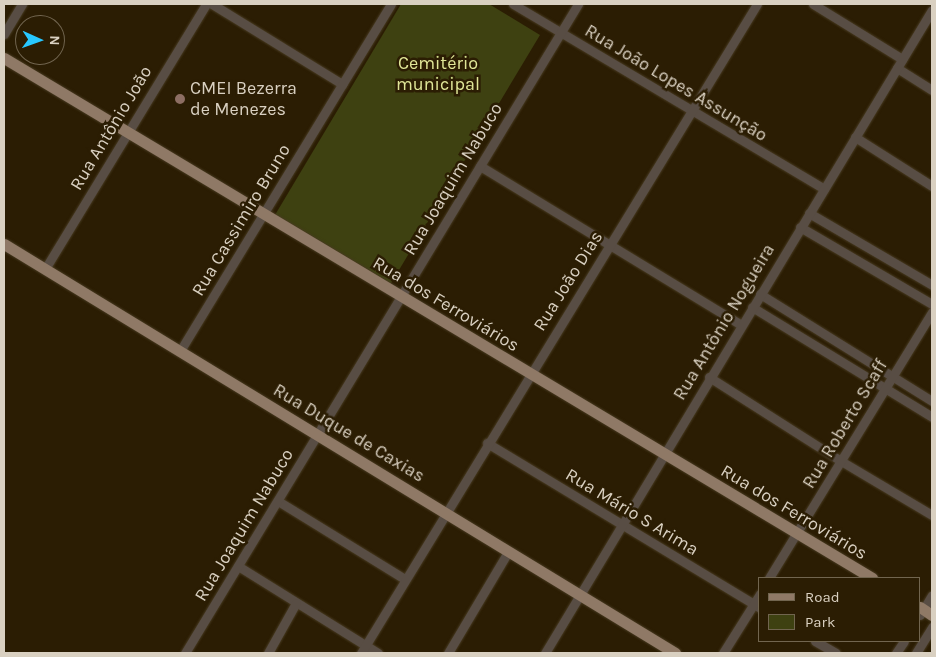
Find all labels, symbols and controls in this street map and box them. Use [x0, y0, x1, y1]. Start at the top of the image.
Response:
north arrow [15, 15, 65, 65]
street label: Rua João Lopes Assunção [581, 20, 771, 146]
text: N [46, 35, 63, 46]
park label: Cemitério municipal [396, 53, 480, 96]
street label: Rua Antônio João [65, 62, 157, 194]
place label: CMEI Bezerra de Menezes [190, 78, 297, 120]
marker: CMEI Bezerra de Menezes [174, 93, 186, 105]
street label: Rua Joaquim Nabuco [399, 99, 507, 259]
street label: Rua Cassimiro Bruno [187, 140, 295, 300]
street label: Rua João Dias [529, 227, 607, 335]
street label: Rua Antônio Nogueira [669, 240, 779, 404]
street label: Rua dos Ferroviários [369, 252, 523, 356]
street label: Rua Roberto Scaff [798, 356, 892, 492]
street label: Rua Duque de Caxias [269, 379, 429, 487]
street label: Rua Joaquim Nabuco [190, 445, 298, 605]
street label: Rua dos Ferroviários [717, 460, 871, 564]
street label: Rua Mário S Arima [562, 464, 702, 560]
legend [758, 577, 921, 642]
text: Road [805, 588, 840, 606]
text: Park [805, 613, 835, 631]

